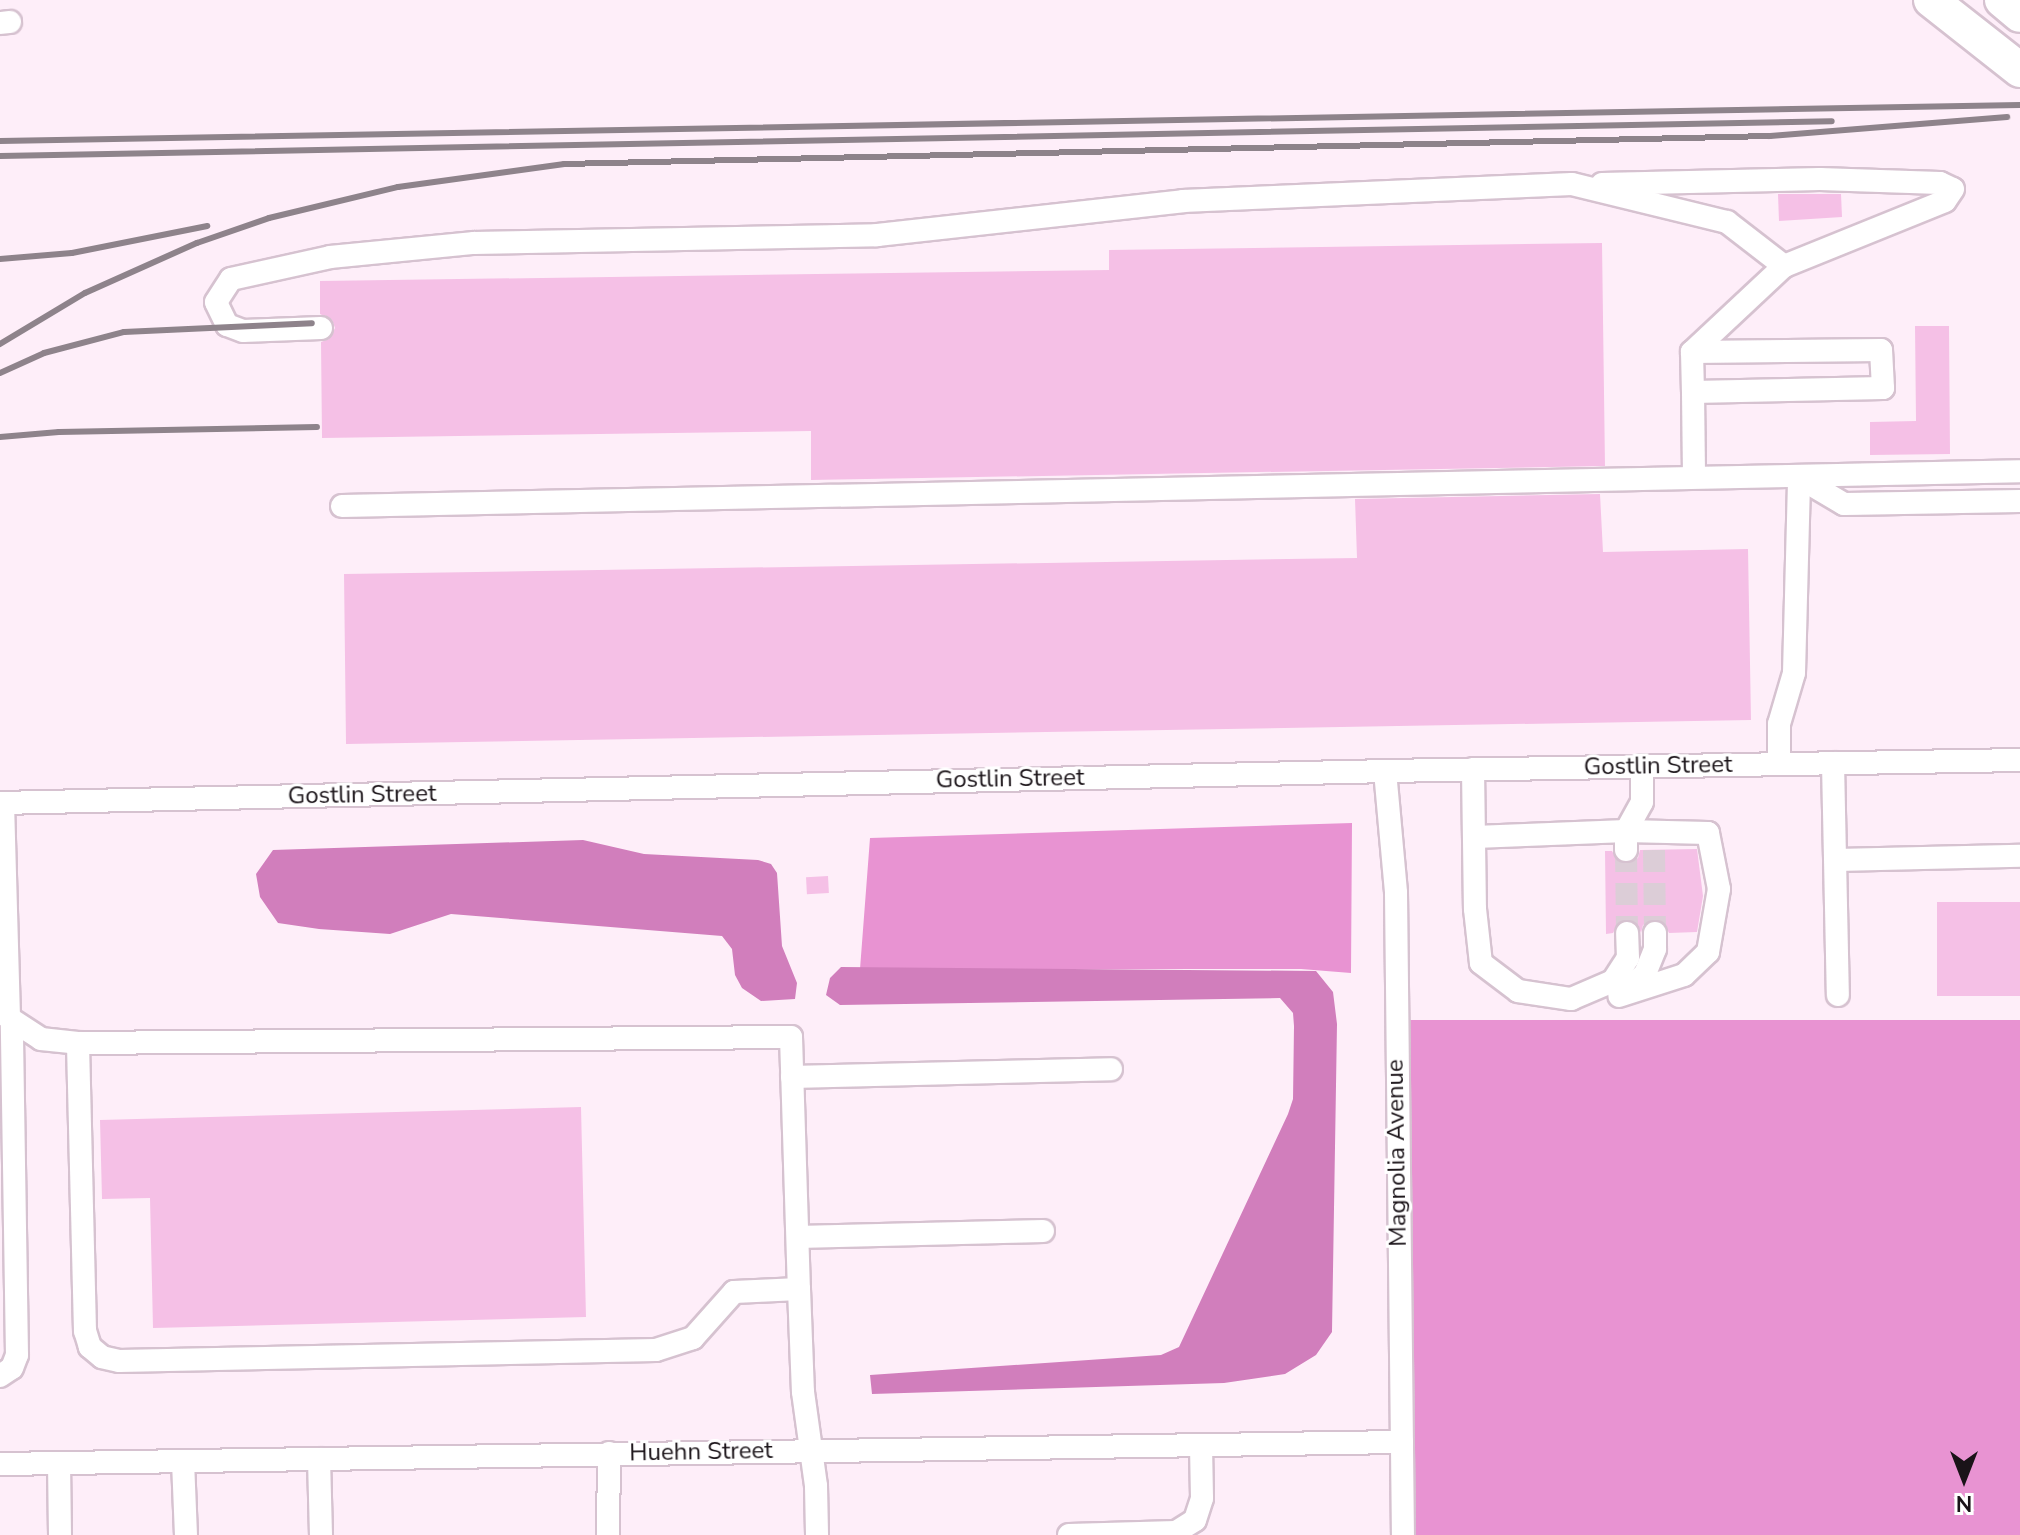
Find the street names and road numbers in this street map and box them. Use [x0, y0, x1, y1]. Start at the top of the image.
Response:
street label: Gostlin Street [1583, 750, 1733, 782]
street label: Gostlin Street [935, 763, 1085, 795]
street label: Gostlin Street [287, 779, 437, 811]
street label: Magnolia Avenue [1381, 1059, 1413, 1247]
street label: Huehn Street [629, 1436, 773, 1468]

